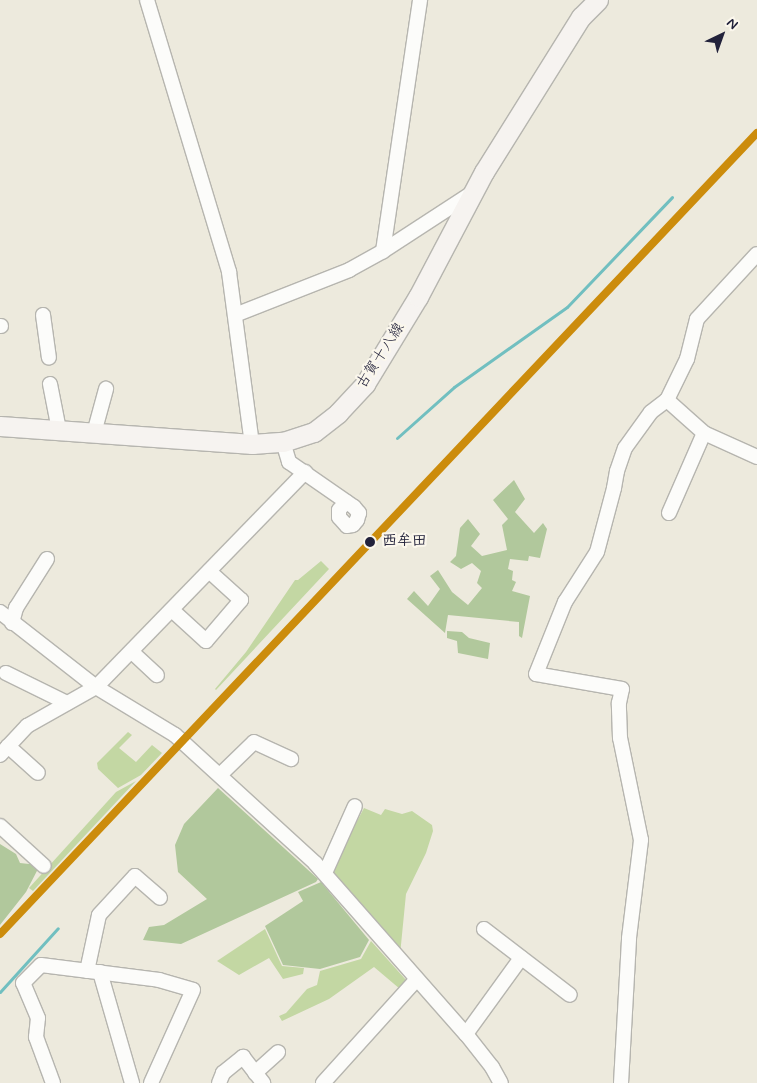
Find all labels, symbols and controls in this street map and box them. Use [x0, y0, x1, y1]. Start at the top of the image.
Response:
north arrow [697, 10, 747, 60]
text: N [723, 14, 742, 34]
street label: 古賀十八線 [353, 320, 409, 392]
marker: 西牟田 [361, 533, 379, 551]
place label: 西牟田 [382, 533, 427, 551]

